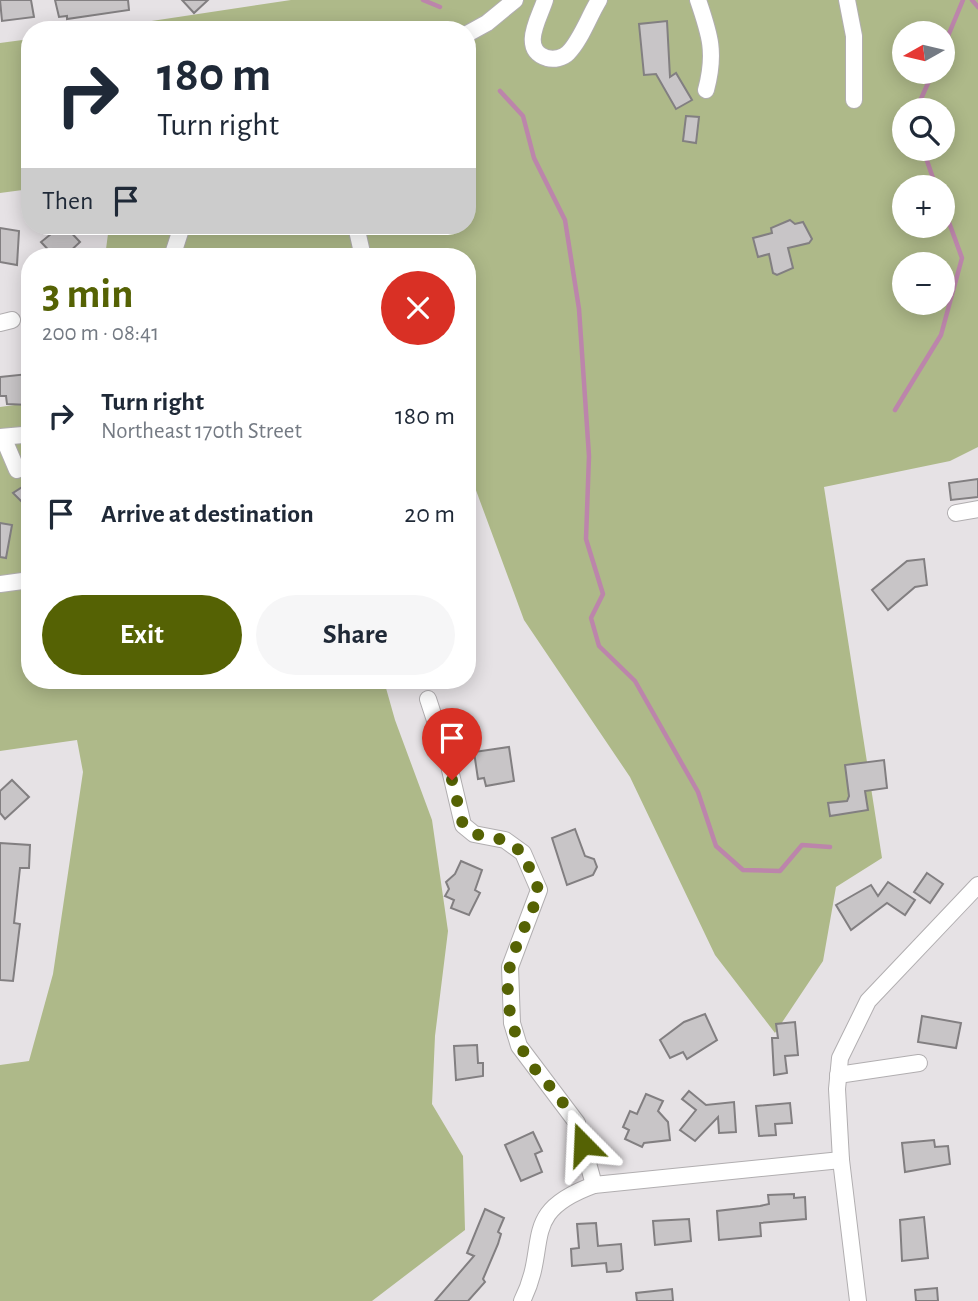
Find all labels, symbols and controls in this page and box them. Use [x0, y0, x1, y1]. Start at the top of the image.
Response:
north arrow [892, 21, 956, 84]
map controls [892, 21, 955, 315]
icon: right [42, 49, 133, 140]
text: 180 m [157, 51, 271, 100]
button: search [892, 98, 955, 161]
text: Turn right [157, 109, 279, 141]
button: + [892, 175, 955, 238]
icon: arrive [107, 182, 145, 220]
text: Then [42, 188, 93, 214]
button: − [892, 252, 955, 315]
button: close [381, 271, 455, 345]
text: 3 min [42, 273, 134, 315]
text: 200 m · 08:41 [42, 322, 159, 345]
text: Turn right [101, 389, 204, 415]
icon: right [42, 397, 80, 435]
text: 180 m [395, 403, 455, 429]
text: Northeast 170th Street [101, 420, 302, 443]
icon: arrive [42, 495, 80, 533]
text: Arrive at destination [101, 501, 314, 527]
text: 20 m [404, 501, 455, 527]
button: Exit [42, 595, 242, 675]
button: Share [256, 595, 455, 675]
pin [422, 708, 482, 780]
icon: arrive [433, 719, 471, 757]
position arrow [546, 1107, 620, 1181]

